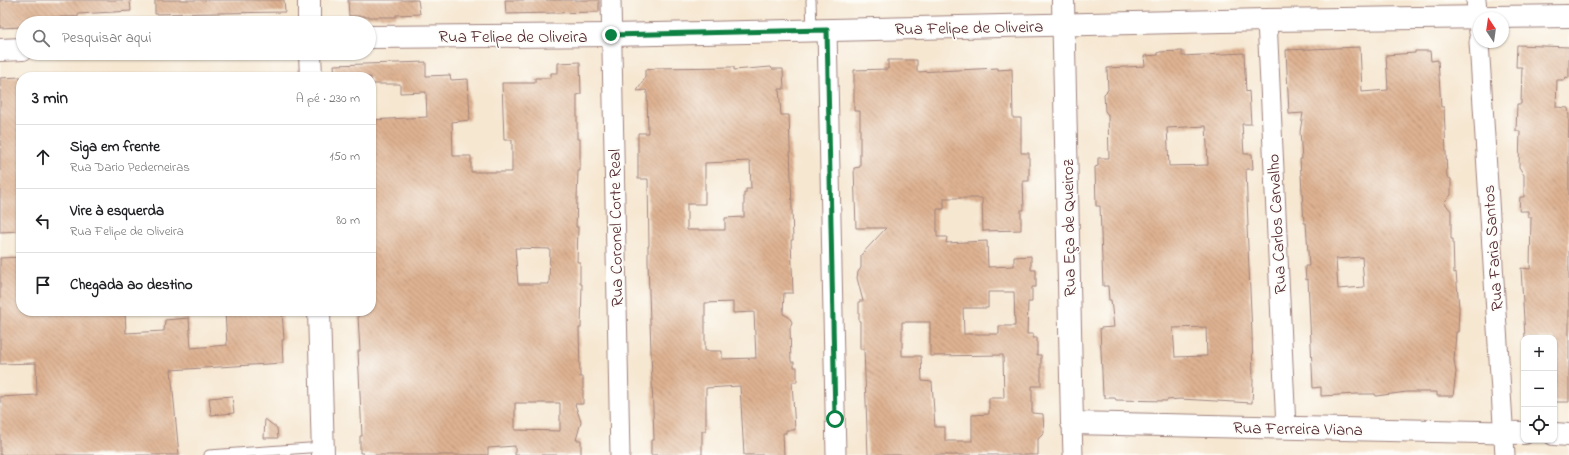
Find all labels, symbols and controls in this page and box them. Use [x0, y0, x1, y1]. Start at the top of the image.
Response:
north arrow [1473, 12, 1509, 48]
street label: Rua Felipe de Oliveira [894, 15, 1044, 42]
search box [16, 16, 376, 60]
street label: Rua Felipe de Oliveira [439, 25, 587, 50]
route end [602, 26, 620, 44]
icon: search [30, 27, 52, 49]
text: Pesquisar aqui [62, 27, 151, 49]
text: 3 min [32, 86, 68, 111]
text: A pé · 230 m [296, 89, 360, 108]
text: Siga em frente [70, 136, 160, 158]
icon: ahead [32, 146, 54, 168]
text: 150 m [329, 147, 360, 166]
street label: Rua Coronel Corte Real [603, 149, 630, 307]
street label: Rua Carlos Carvalho [1261, 153, 1294, 295]
text: Rua Dario Pederneiras [70, 158, 190, 177]
street label: Rua Eça de Queiroz [1056, 158, 1083, 297]
street label: Rua Faria Santos [1477, 184, 1510, 312]
text: Vire à esquerda [70, 200, 164, 222]
icon: left [32, 210, 54, 232]
text: 80 m [336, 211, 360, 230]
text: Rua Felipe de Oliveira [70, 222, 184, 241]
icon: arrive [32, 274, 54, 296]
text: Chegada ao destino [70, 274, 193, 296]
map controls [1521, 335, 1557, 443]
button: + [1521, 335, 1557, 371]
button: − [1521, 371, 1557, 407]
button: locate [1521, 407, 1557, 443]
route start [826, 410, 844, 428]
street label: Rua Ferreira Viana [1233, 416, 1363, 443]

